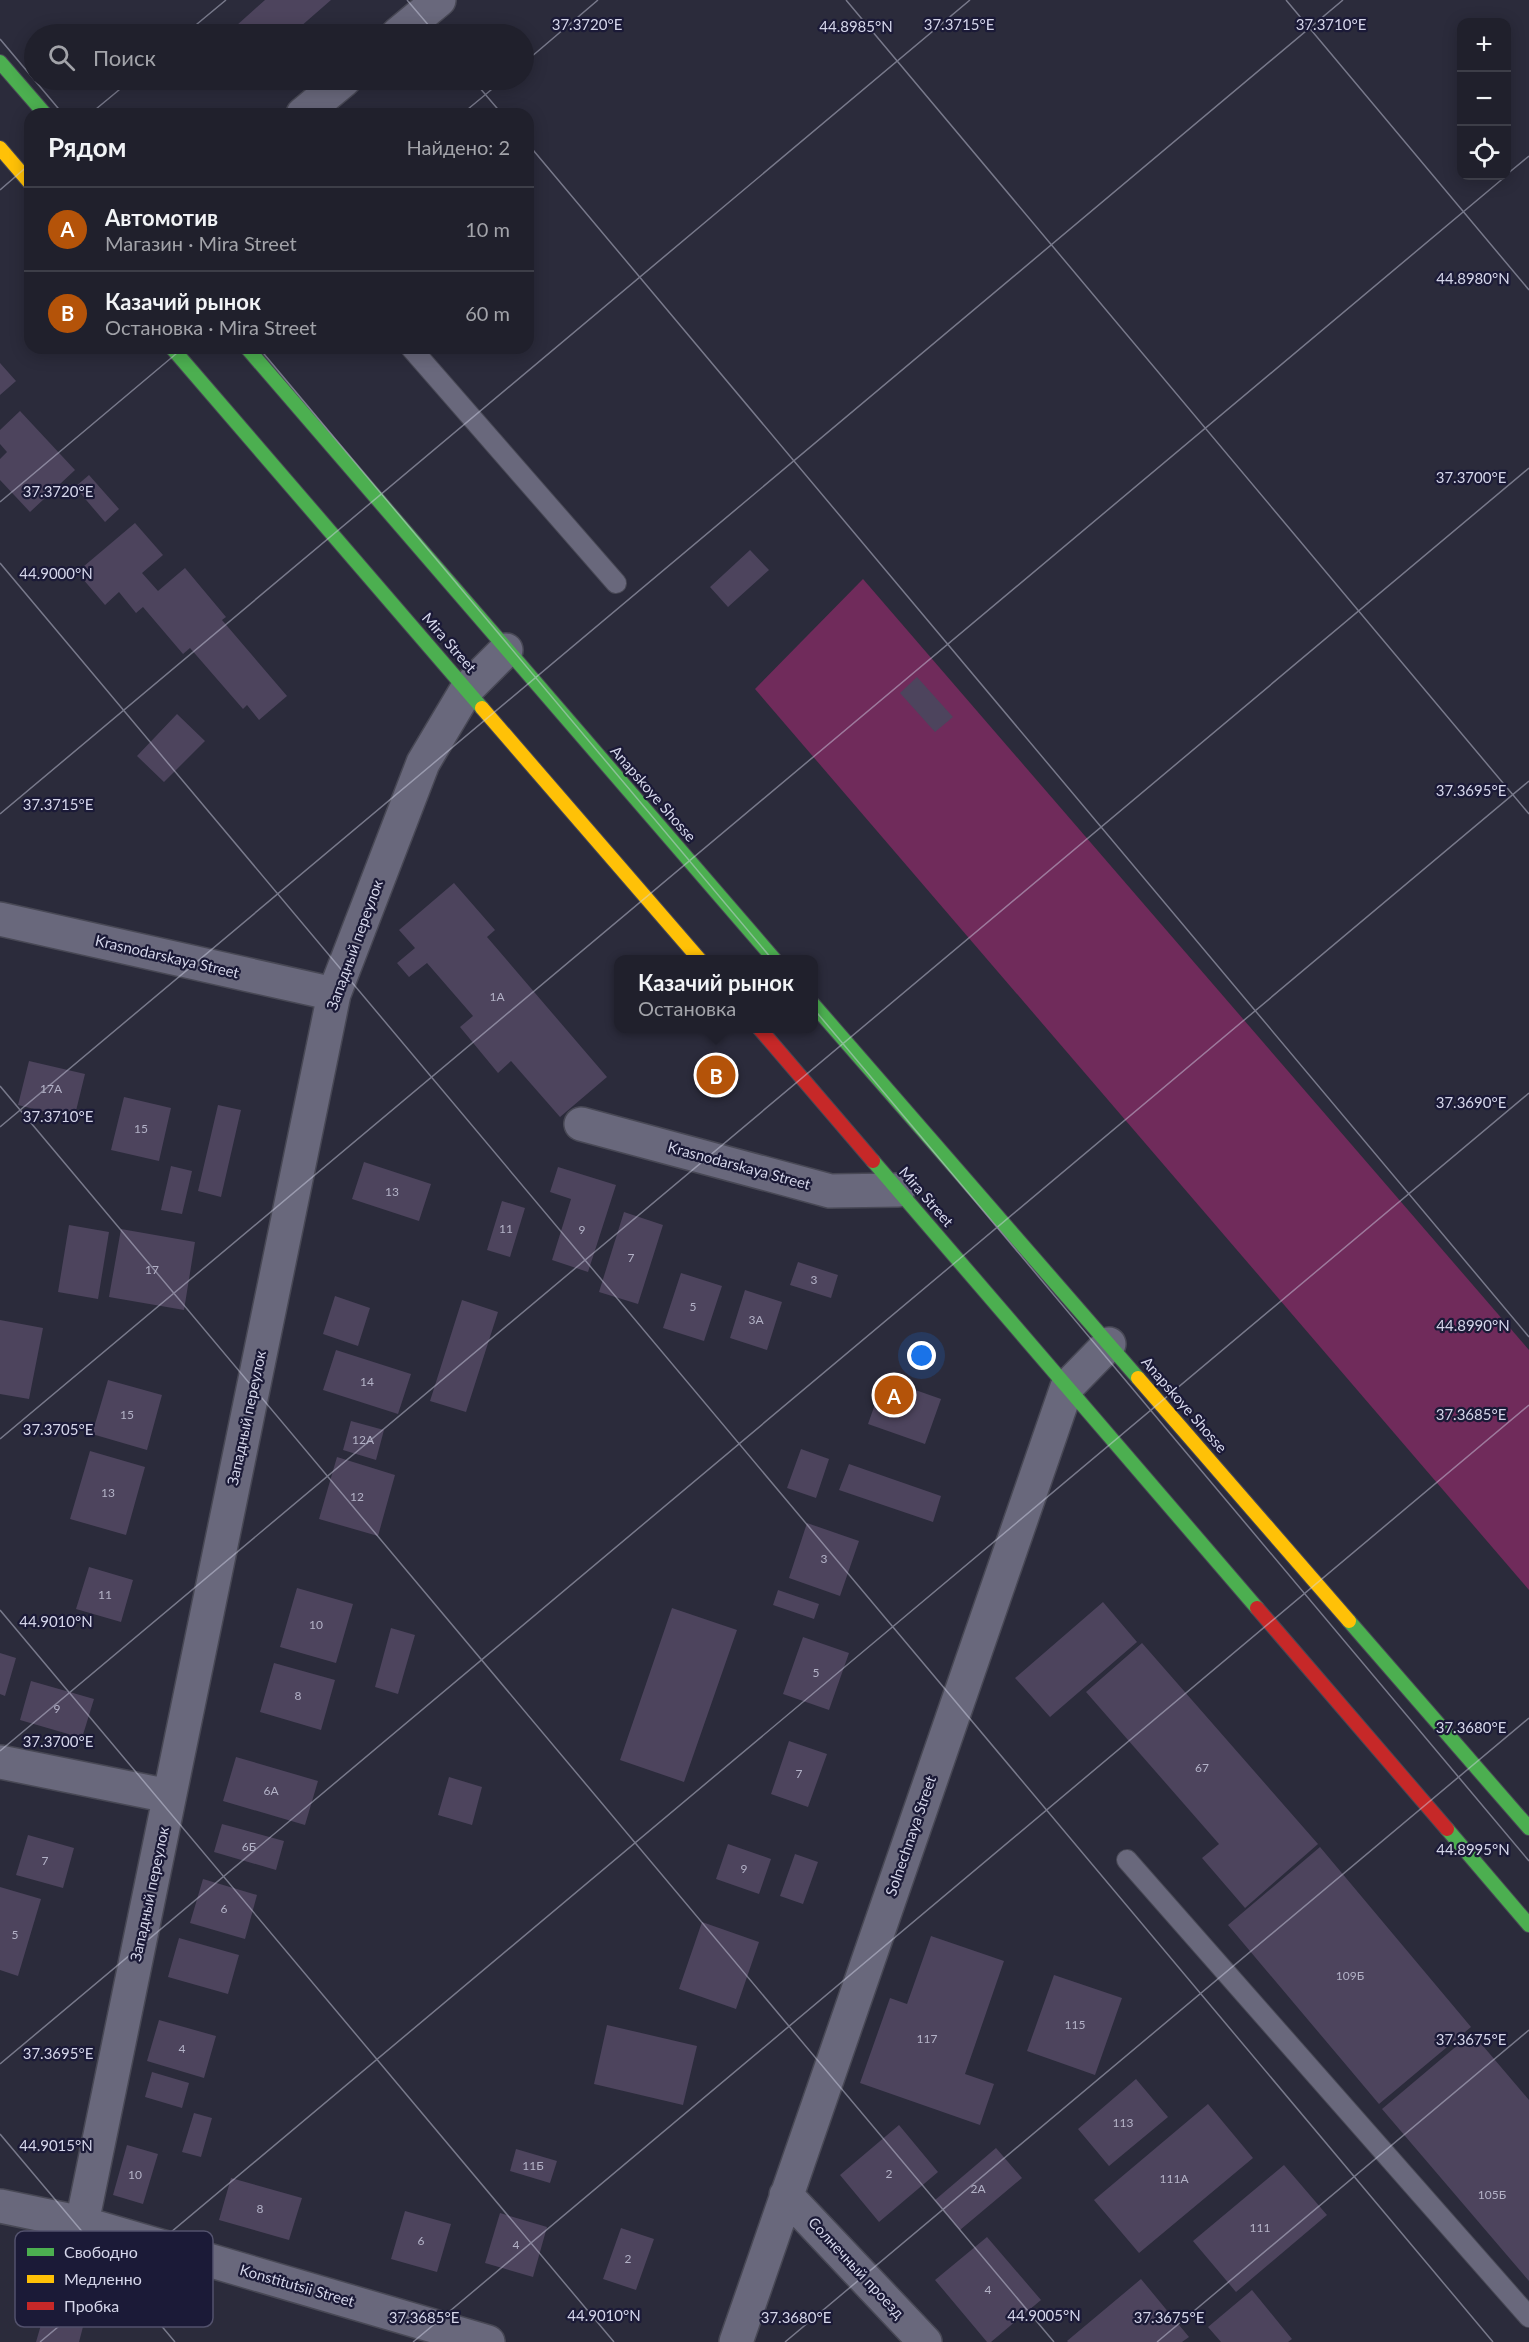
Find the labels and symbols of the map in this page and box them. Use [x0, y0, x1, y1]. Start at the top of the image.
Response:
text: 37.3720°E [552, 15, 622, 33]
text: 37.3715°E [924, 15, 994, 33]
text: 37.3710°E [1296, 15, 1366, 33]
text: 44.8985°N [819, 17, 893, 35]
text: 44.8980°N [1436, 269, 1510, 287]
text: 37.3700°E [1436, 468, 1506, 486]
text: 37.3720°E [23, 482, 93, 500]
text: 44.9000°N [19, 564, 93, 582]
street label: Mira Street [419, 609, 481, 676]
street label: Anapskoye Shosse [607, 742, 700, 845]
text: 37.3695°E [1436, 781, 1506, 799]
text: 37.3715°E [23, 795, 93, 813]
street label: Западный переулок [322, 877, 386, 1012]
street label: Krasnodarskaya Street [94, 931, 242, 981]
house number: 1А [489, 989, 505, 1004]
pin: B [696, 1052, 736, 1098]
house number: 17А [40, 1081, 63, 1096]
text: 37.3690°E [1436, 1093, 1506, 1111]
text: 37.3710°E [23, 1107, 93, 1125]
house number: 15 [134, 1121, 148, 1136]
street label: Krasnodarskaya Street [666, 1137, 813, 1193]
street label: Mira Street [896, 1163, 958, 1230]
house number: 13 [385, 1184, 399, 1199]
house number: 11 [499, 1221, 513, 1236]
house number: 9 [579, 1222, 586, 1237]
house number: 7 [628, 1250, 635, 1265]
house number: 17 [145, 1262, 159, 1277]
house number: 3 [811, 1272, 818, 1287]
house number: 5 [690, 1299, 697, 1314]
house number: 3А [748, 1312, 764, 1327]
text: 44.8990°N [1436, 1316, 1510, 1334]
your location [907, 1341, 936, 1370]
street label: Западный переулок [223, 1348, 269, 1487]
street label: Anapskoye Shosse [1138, 1353, 1231, 1456]
pin: A [874, 1372, 914, 1418]
house number: 14 [360, 1374, 374, 1389]
text: 37.3685°E [1436, 1405, 1506, 1423]
house number: 15 [120, 1407, 134, 1422]
text: 37.3705°E [23, 1420, 93, 1438]
house number: 12А [352, 1432, 375, 1447]
house number: 13 [101, 1485, 115, 1500]
house number: 12 [350, 1489, 364, 1504]
house number: 3 [821, 1551, 828, 1566]
house number: 11 [98, 1587, 112, 1602]
text: 44.9010°N [19, 1612, 93, 1630]
house number: 10 [309, 1617, 323, 1632]
house number: 5 [813, 1665, 820, 1680]
house number: 8 [295, 1688, 302, 1703]
house number: 9 [54, 1701, 61, 1716]
text: 37.3680°E [1436, 1718, 1506, 1736]
text: 37.3700°E [23, 1732, 93, 1750]
house number: 67 [1195, 1760, 1209, 1775]
house number: 7 [796, 1766, 803, 1781]
street label: Solnechnaya Street [881, 1773, 939, 1898]
house number: 6А [263, 1783, 279, 1798]
street label: Западный переулок [126, 1824, 172, 1963]
house number: 6Б [242, 1839, 256, 1854]
text: 44.8995°N [1436, 1840, 1510, 1858]
house number: 7 [42, 1853, 49, 1868]
house number: 9 [741, 1861, 748, 1876]
house number: 6 [221, 1901, 228, 1916]
house number: 5 [12, 1927, 19, 1942]
house number: 109Б [1336, 1968, 1364, 1983]
house number: 115 [1065, 2017, 1085, 2032]
text: 37.3675°E [1436, 2030, 1506, 2048]
house number: 117 [917, 2031, 937, 2046]
house number: 4 [179, 2041, 186, 2056]
text: 37.3695°E [23, 2044, 93, 2062]
house number: 113 [1113, 2115, 1133, 2130]
text: 44.9015°N [19, 2136, 93, 2154]
house number: 11Б [522, 2158, 544, 2173]
house number: 2 [886, 2166, 893, 2181]
house number: 10 [128, 2167, 142, 2182]
house number: 111А [1160, 2171, 1189, 2186]
house number: 2А [970, 2181, 986, 2196]
house number: 105Б [1478, 2187, 1506, 2202]
house number: 8 [257, 2201, 264, 2216]
street label: Солнечный проезд [805, 2213, 908, 2322]
house number: 111 [1250, 2220, 1270, 2235]
legend [15, 2231, 213, 2327]
house number: 6 [418, 2233, 425, 2248]
house number: 4 [513, 2237, 520, 2252]
text: Свободно [64, 2242, 138, 2261]
house number: 2 [625, 2251, 632, 2266]
street label: Konstitutsii Street [238, 2260, 357, 2310]
text: Медленно [64, 2269, 142, 2288]
house number: 4 [985, 2282, 992, 2297]
text: Пробка [64, 2296, 119, 2315]
text: 44.9010°N [567, 2306, 641, 2324]
text: 44.9005°N [1007, 2306, 1081, 2324]
text: 37.3685°E [389, 2308, 459, 2326]
text: 37.3680°E [761, 2308, 831, 2326]
text: 37.3675°E [1134, 2308, 1204, 2326]

